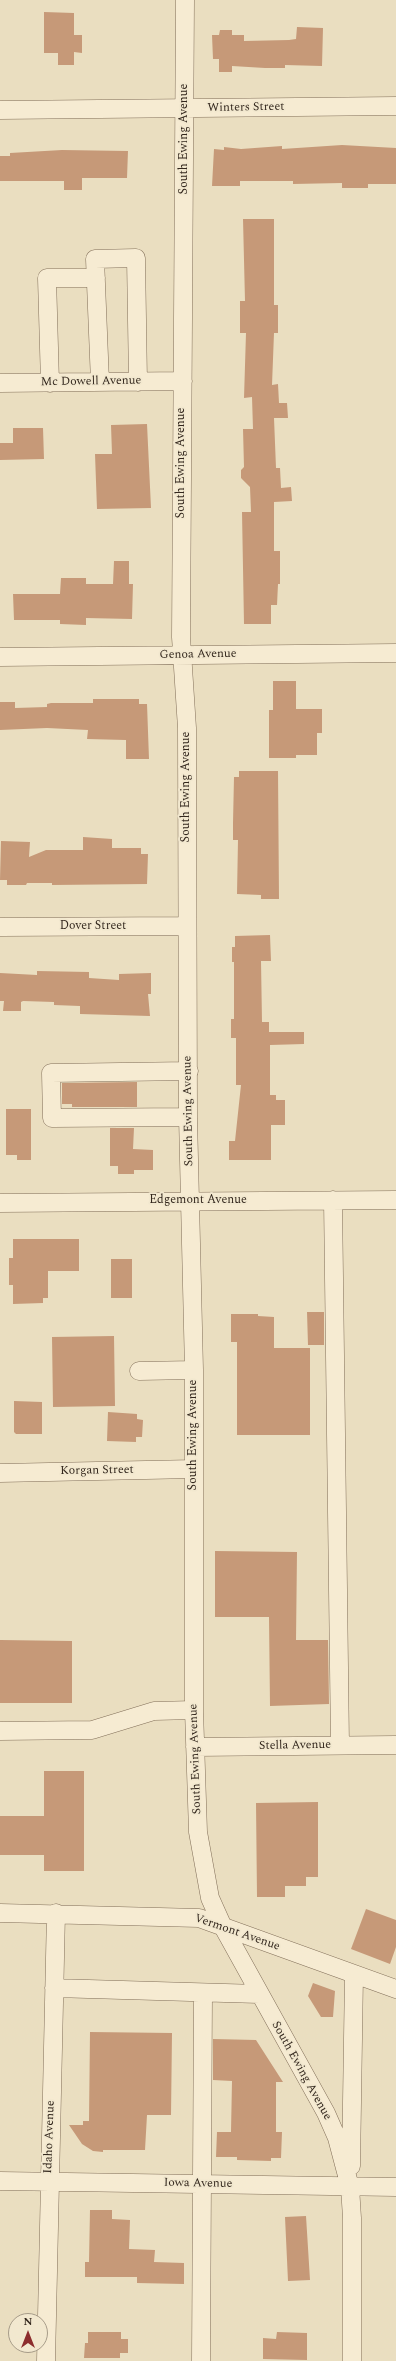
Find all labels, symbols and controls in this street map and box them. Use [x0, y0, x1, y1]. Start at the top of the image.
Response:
street label: South Ewing Avenue [178, 84, 192, 194]
street label: Winters Street [207, 100, 285, 116]
street label: Mc Dowell Avenue [41, 374, 141, 390]
street label: South Ewing Avenue [175, 408, 189, 518]
street label: Genoa Avenue [159, 647, 237, 663]
street label: South Ewing Avenue [180, 732, 194, 842]
street label: Dover Street [60, 920, 126, 934]
street label: South Ewing Avenue [181, 1056, 197, 1166]
street label: Edgemont Avenue [149, 1194, 247, 1208]
street label: South Ewing Avenue [187, 1380, 201, 1490]
street label: Korgan Street [60, 1463, 134, 1479]
street label: South Ewing Avenue [187, 1703, 205, 1815]
street label: Stella Avenue [259, 1738, 331, 1754]
street label: Vermont Avenue [192, 1912, 282, 1954]
street label: South Ewing Avenue [268, 2019, 334, 2123]
street label: Idaho Avenue [42, 2100, 58, 2174]
street label: Iowa Avenue [164, 2176, 232, 2192]
north arrow [8, 2313, 48, 2353]
text: N [24, 2313, 32, 2330]

